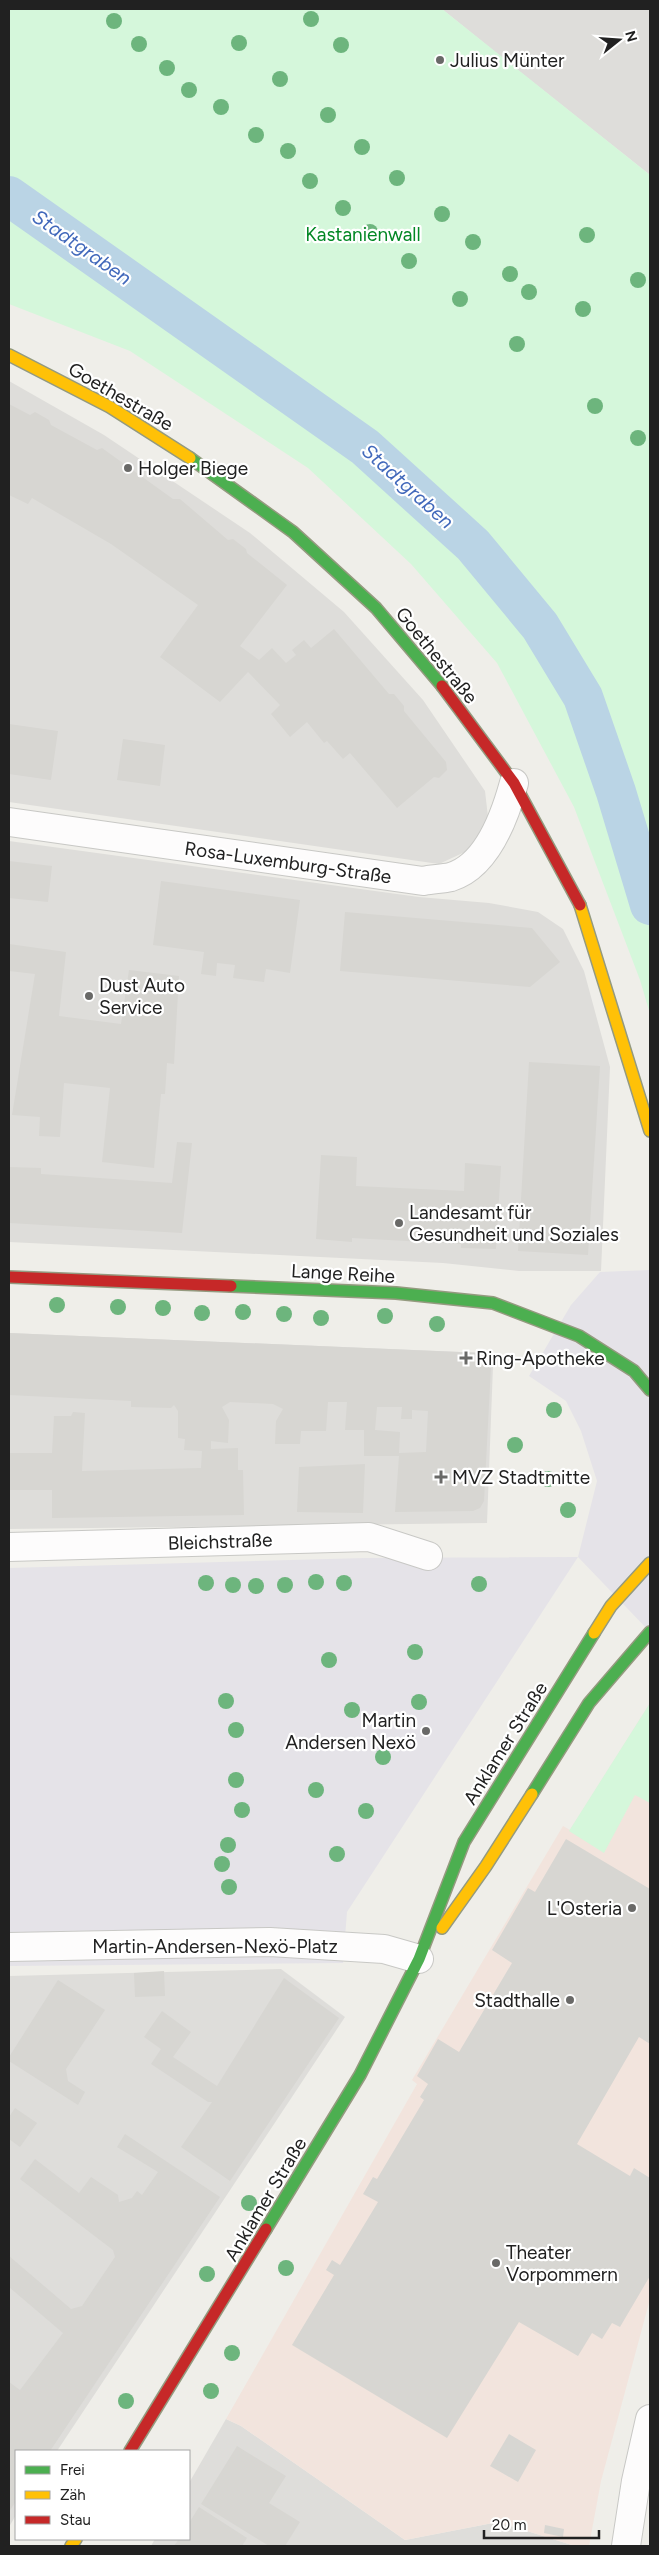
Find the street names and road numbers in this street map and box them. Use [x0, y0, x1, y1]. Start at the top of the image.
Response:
street label: Goethestraße [64, 357, 177, 436]
street label: Goethestraße [391, 603, 482, 708]
street label: Rosa-Luxemburg-Straße [183, 837, 393, 888]
street label: Lange Reihe [290, 1259, 396, 1288]
street label: Bleichstraße [167, 1528, 273, 1555]
street label: Anklamer Straße [459, 1678, 552, 1809]
street label: Martin-Andersen-Nexö-Platz [92, 1935, 338, 1958]
street label: Anklamer Straße [219, 2133, 311, 2265]

